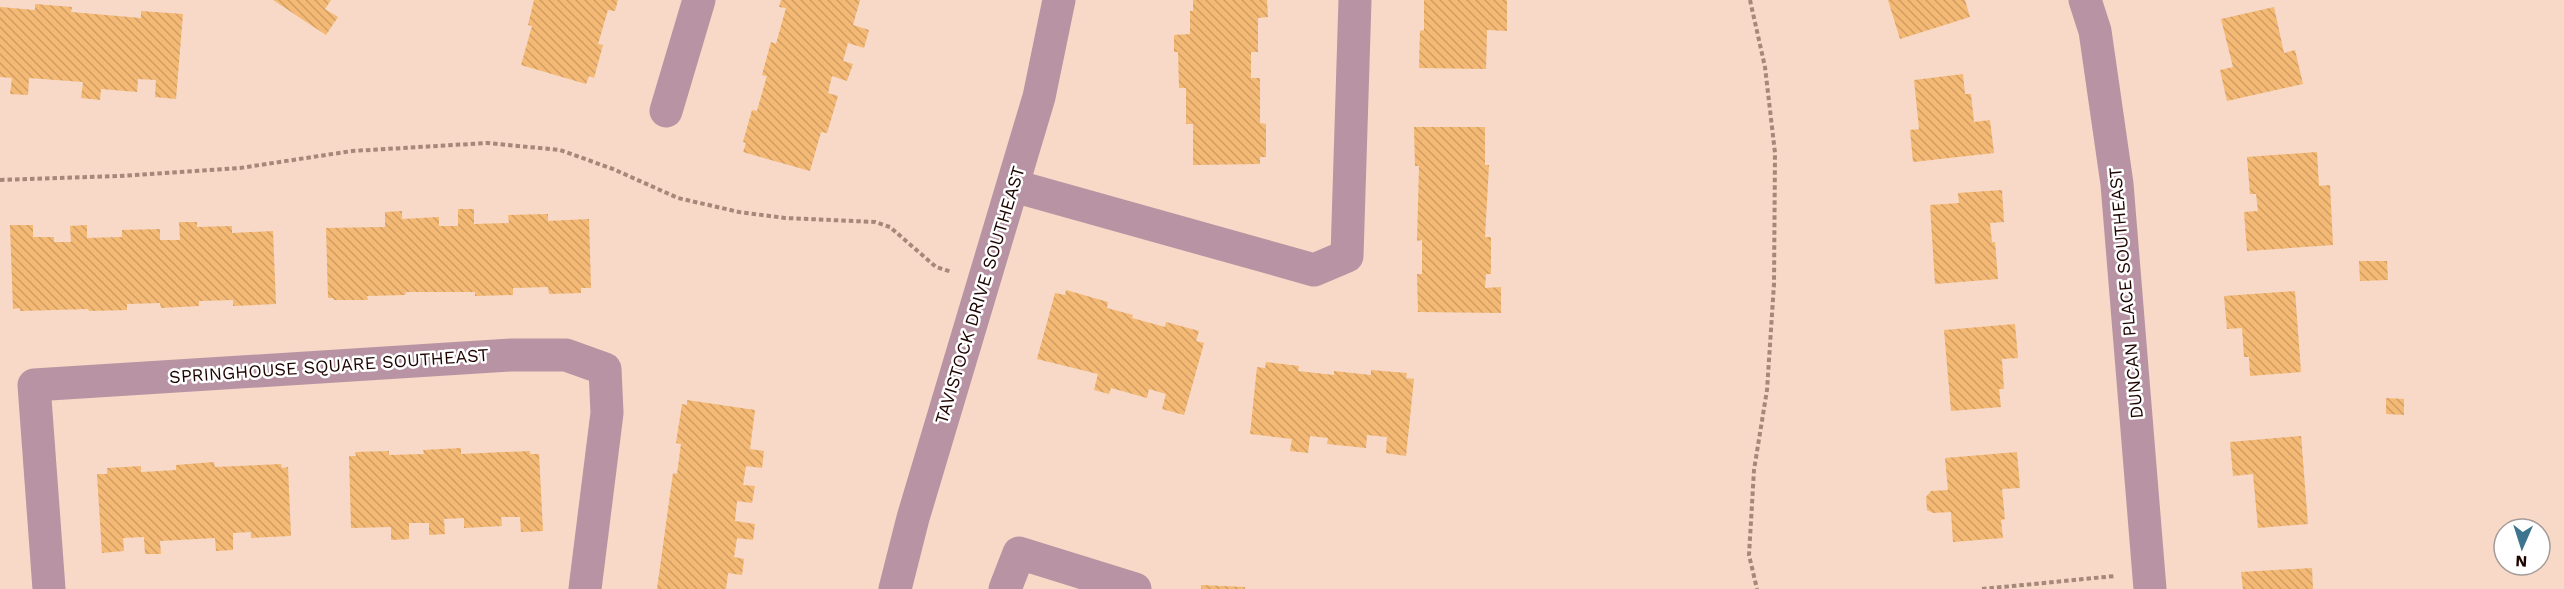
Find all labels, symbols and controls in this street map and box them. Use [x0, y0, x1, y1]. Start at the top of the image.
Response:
street label: TAVISTOCK DRIVE SOUTHEAST [930, 163, 1029, 426]
street label: DUNCAN PLACE SOUTHEAST [2104, 166, 2147, 420]
street label: SPRINGHOUSE SQUARE SOUTHEAST [168, 344, 490, 387]
north arrow [2492, 517, 2552, 577]
text: N [2515, 552, 2528, 571]

